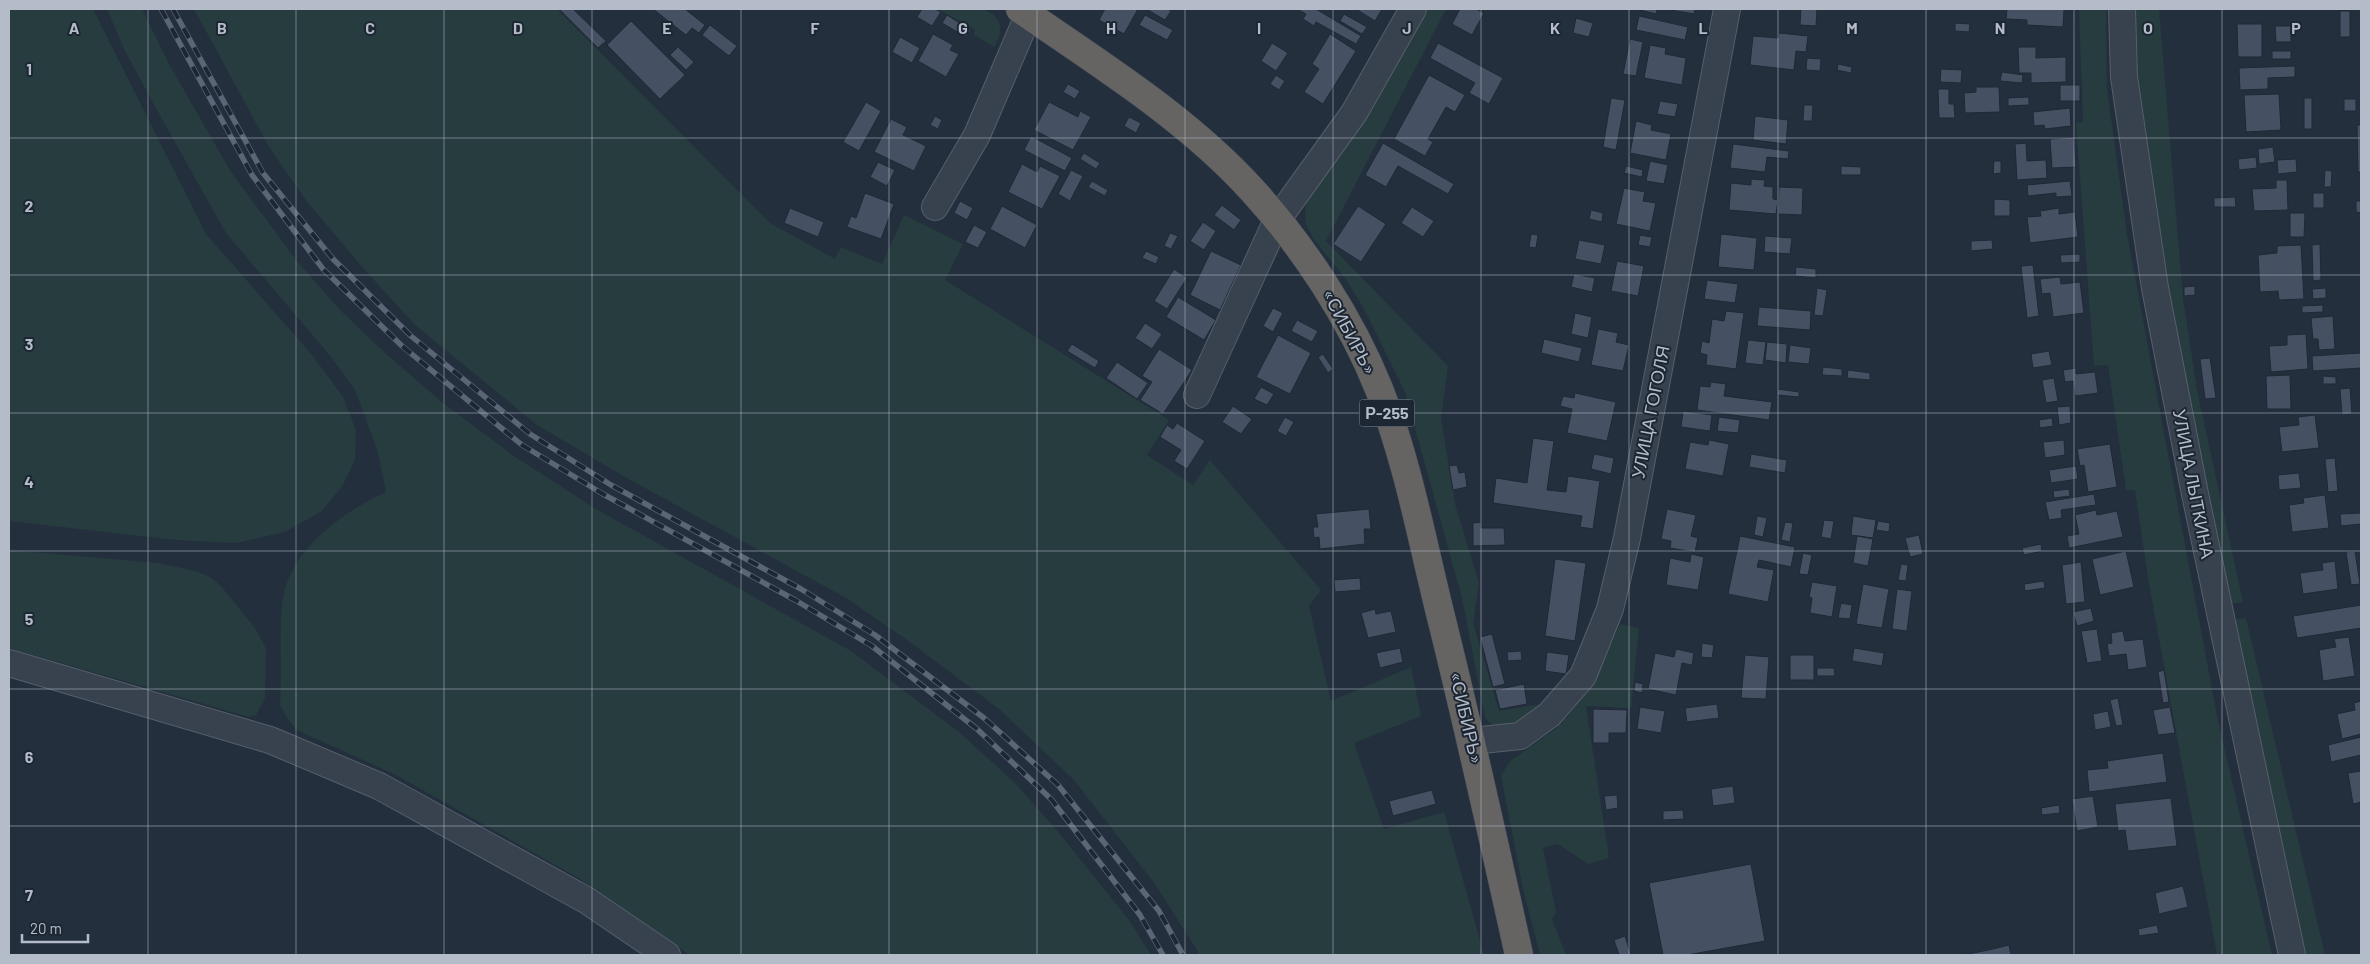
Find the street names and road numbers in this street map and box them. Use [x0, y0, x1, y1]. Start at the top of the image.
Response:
street label: «СИБИРЬ» [1318, 285, 1382, 378]
street label: УЛИЦА ГОГОЛЯ [1626, 344, 1674, 480]
road number: Р-255 [1360, 399, 1414, 426]
street label: УЛИЦА ЛЫТКИНА [2169, 407, 2219, 560]
street label: «СИБИРЬ» [1446, 670, 1488, 766]

